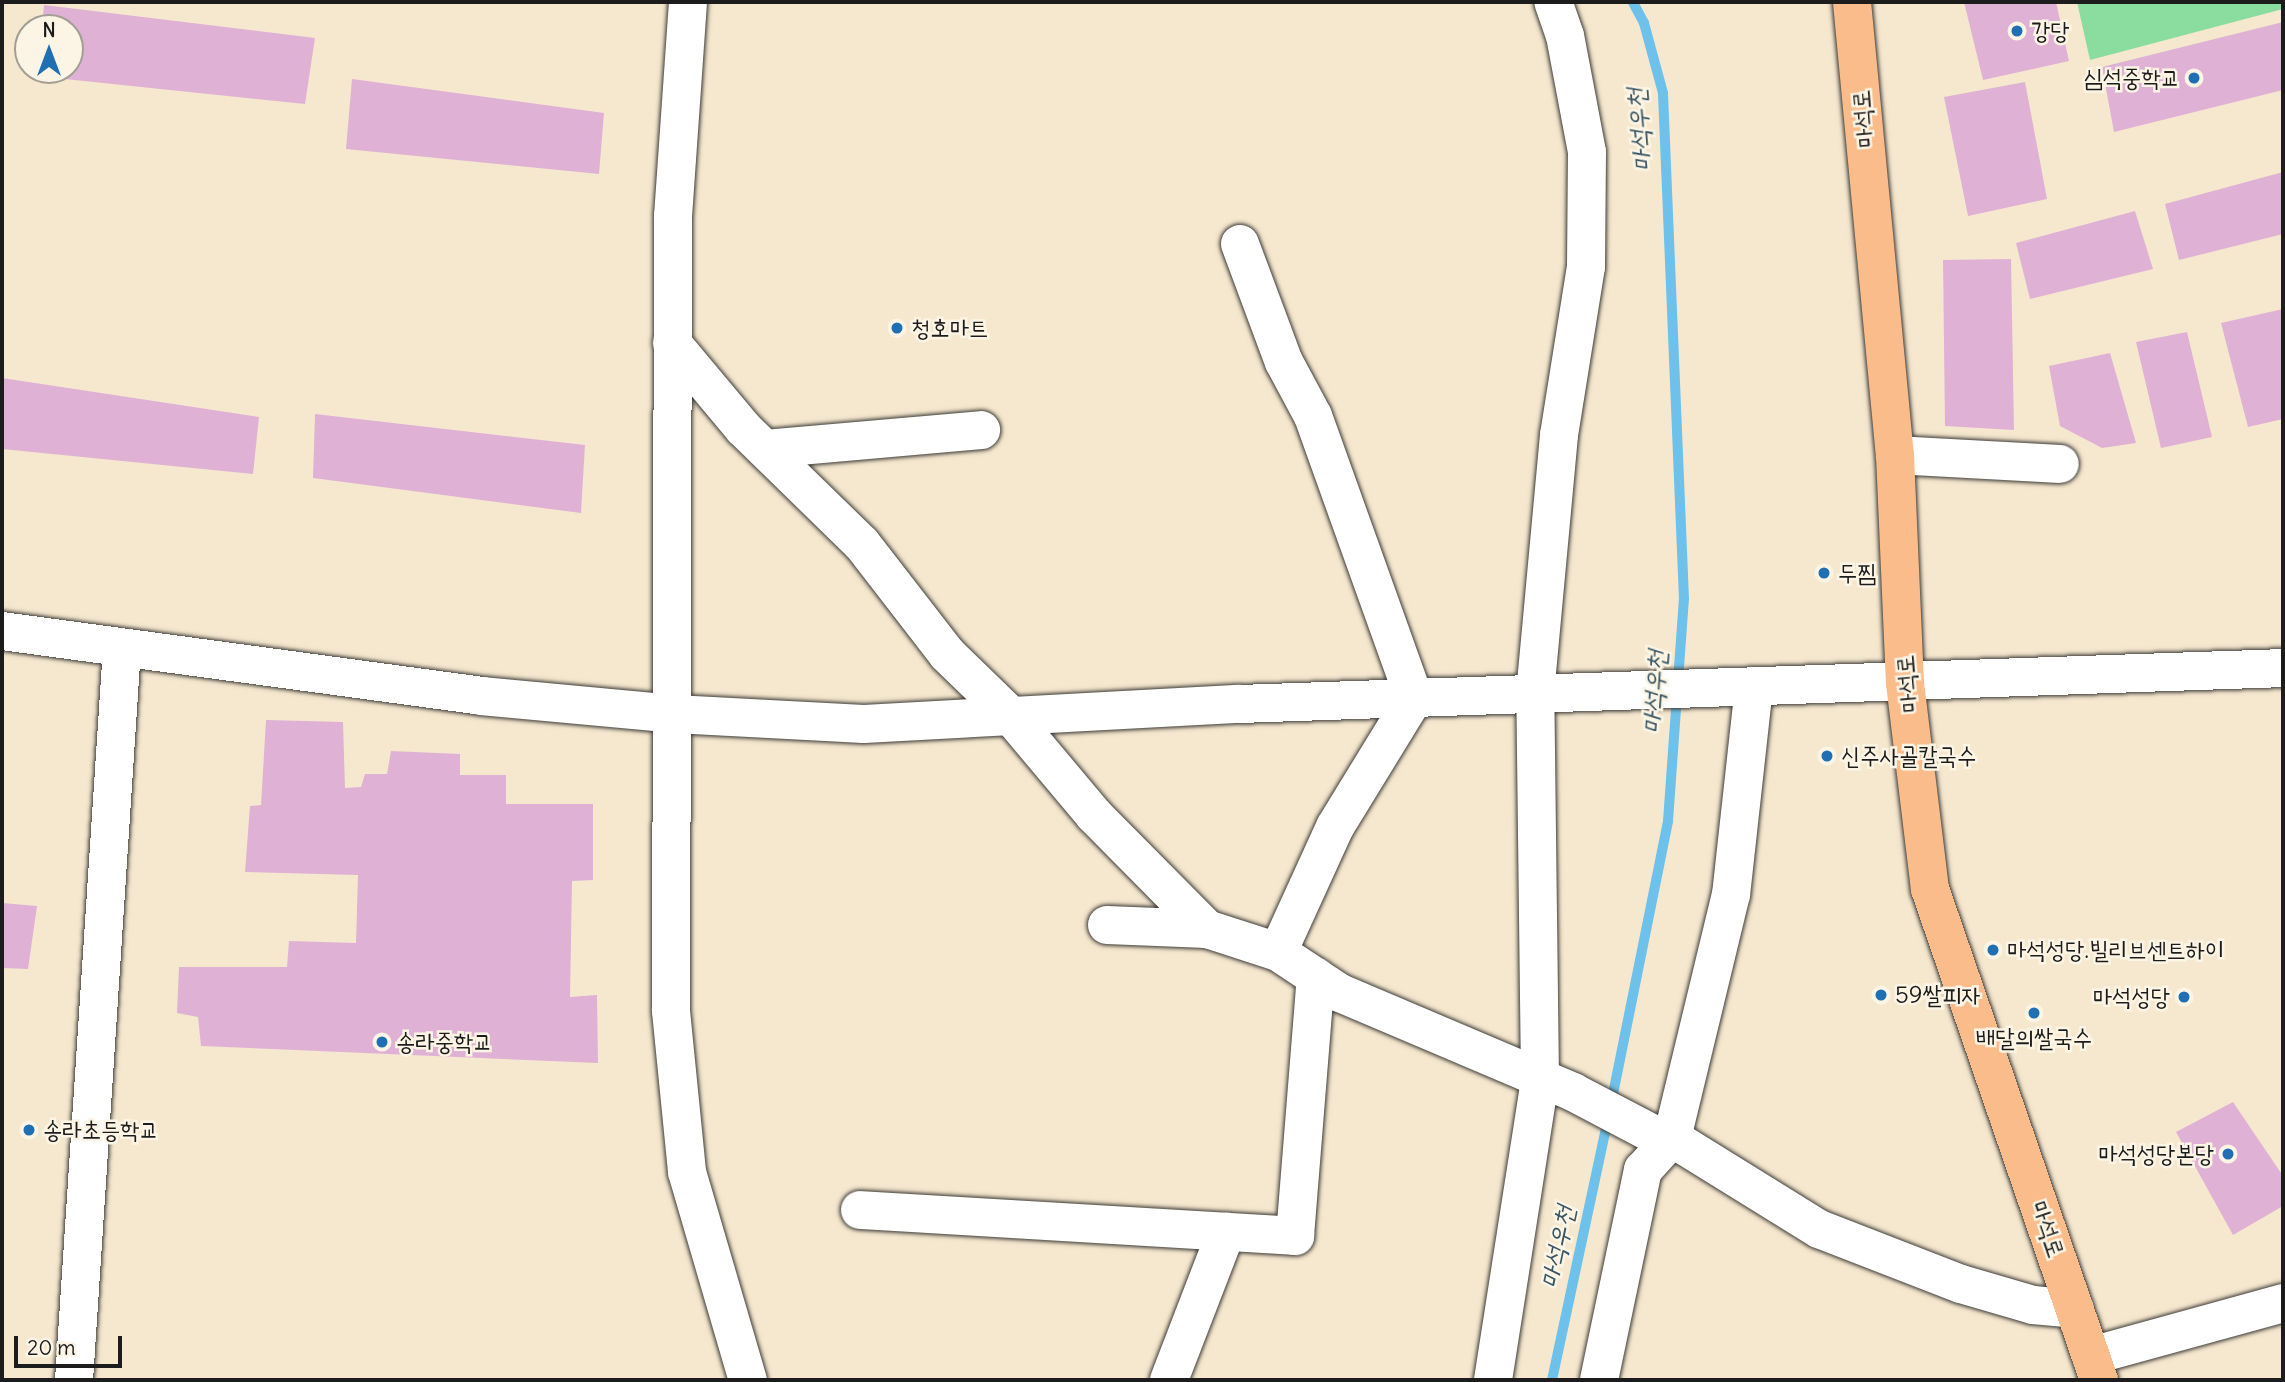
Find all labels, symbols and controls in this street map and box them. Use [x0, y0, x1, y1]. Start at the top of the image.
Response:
north arrow [14, 14, 84, 84]
place label: 강당 [2031, 17, 2070, 45]
text: N [42, 18, 56, 42]
marker: 강당 [2009, 23, 2025, 39]
place label: 심석중학교 [2083, 64, 2180, 92]
marker: 심석중학교 [2186, 70, 2202, 86]
water label: 마석우천 [1620, 87, 1658, 173]
street label: 마석로 [1846, 89, 1880, 149]
place label: 청호마트 [911, 314, 988, 342]
marker: 청호마트 [889, 320, 905, 336]
place label: 두찜 [1838, 559, 1877, 587]
marker: 두찜 [1816, 565, 1832, 581]
water label: 마석우천 [1636, 649, 1672, 735]
street label: 마석로 [1890, 654, 1924, 714]
place label: 신주사골칼국수 [1841, 742, 1976, 770]
marker: 신주사골칼국수 [1819, 748, 1835, 764]
place label: 마석성당.빌리브센트하이 [2007, 936, 2224, 964]
marker: 마석성당.빌리브센트하이 [1985, 942, 2001, 958]
place label: 59쌀피자 [1895, 981, 1981, 1009]
place label: 마석성당 [2093, 983, 2170, 1011]
marker: 59쌀피자 [1873, 987, 1889, 1003]
marker: 마석성당 [2176, 989, 2192, 1005]
marker: 배달의쌀국수 [2026, 1005, 2042, 1021]
place label: 배달의쌀국수 [1976, 1024, 2092, 1052]
place label: 송라중학교 [396, 1028, 493, 1056]
marker: 송라중학교 [374, 1034, 390, 1050]
place label: 송라초등학교 [43, 1116, 159, 1144]
marker: 송라초등학교 [21, 1122, 37, 1138]
place label: 마석성당본당 [2098, 1140, 2214, 1168]
marker: 마석성당본당 [2220, 1146, 2236, 1162]
street label: 마석로 [2025, 1197, 2071, 1261]
water label: 마석우천 [1533, 1203, 1581, 1291]
scale bar [18, 1322, 126, 1366]
text: 20 m [27, 1334, 76, 1361]

